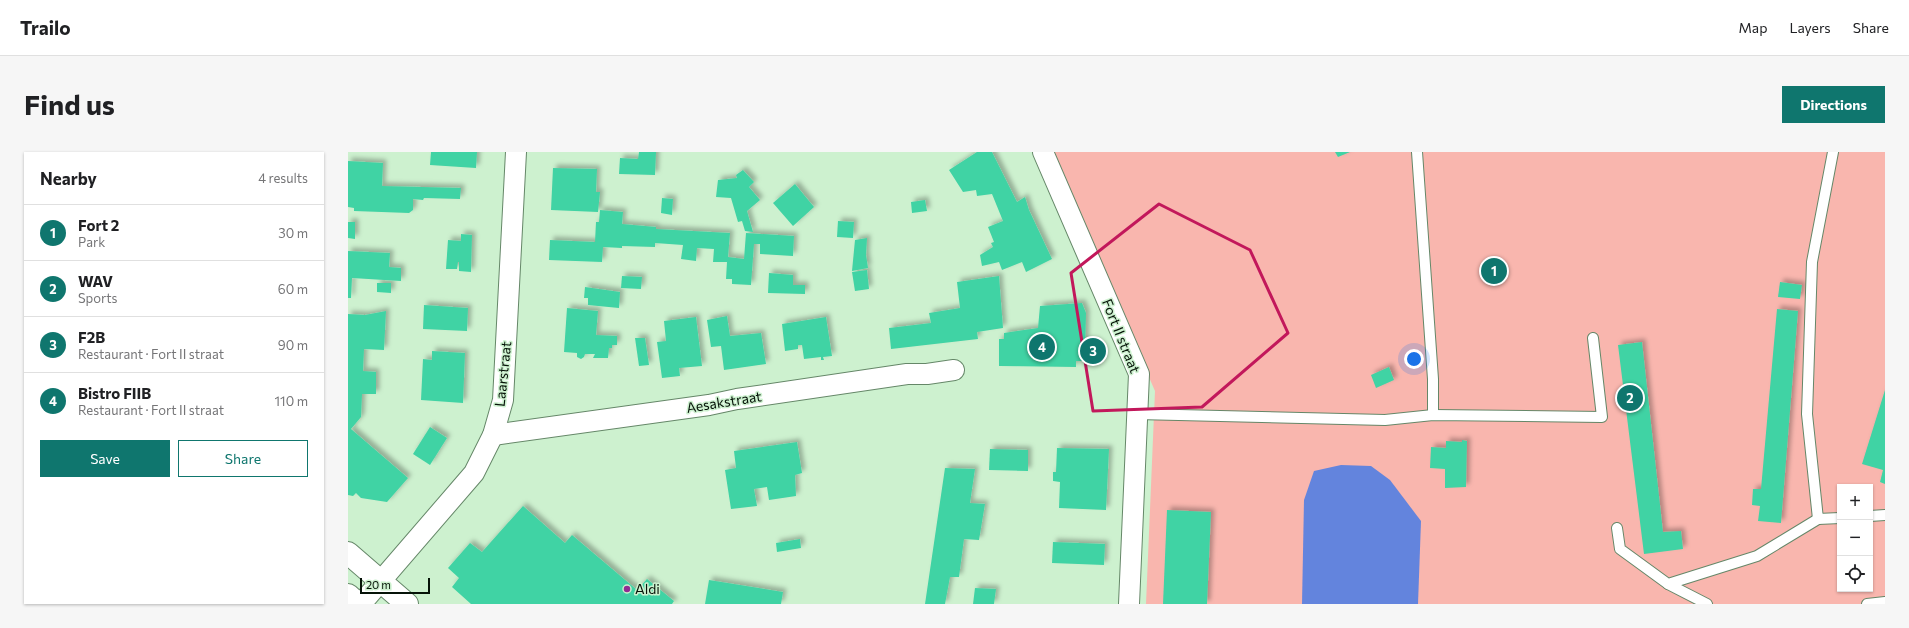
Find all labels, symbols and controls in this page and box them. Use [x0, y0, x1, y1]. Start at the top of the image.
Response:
text: Trailo [20, 16, 71, 39]
text: Map [1739, 19, 1767, 36]
text: Layers [1789, 19, 1831, 36]
text: Share [1853, 19, 1889, 36]
button: Directions [1782, 86, 1885, 123]
text: Find us [24, 87, 115, 121]
text: Nearby [40, 168, 97, 189]
text: 4 results [258, 170, 308, 186]
text: Fort 2 [78, 216, 119, 234]
text: 1 [50, 225, 56, 241]
text: 30 m [278, 225, 308, 241]
text: Park [78, 234, 105, 250]
pin: 1 [1481, 256, 1507, 286]
text: WAV [78, 272, 113, 290]
text: 2 [49, 281, 57, 297]
text: 60 m [278, 281, 308, 297]
text: Sports [78, 290, 118, 306]
street label: Fort II straat [1099, 296, 1144, 376]
text: F2B [78, 328, 105, 346]
pin: 4 [1029, 332, 1055, 362]
pin: 3 [1080, 336, 1106, 366]
text: 3 [49, 337, 57, 353]
text: 90 m [278, 337, 308, 353]
street label: Laarstraat [491, 340, 514, 408]
text: Restaurant · Fort II straat [78, 346, 224, 362]
your location [1404, 349, 1424, 369]
pin: 2 [1617, 383, 1643, 413]
text: Bistro FIIB [78, 384, 151, 402]
street label: Aesakstraat [685, 387, 763, 416]
text: 4 [49, 393, 57, 409]
text: 110 m [275, 393, 308, 409]
text: Restaurant · Fort II straat [78, 402, 224, 418]
button: Save [40, 440, 170, 477]
button: Share [178, 440, 308, 477]
map controls [1837, 484, 1873, 592]
button: + [1837, 484, 1873, 520]
button: − [1837, 520, 1873, 556]
button: locate [1837, 556, 1873, 592]
scale bar [360, 576, 430, 595]
text: 20 m [366, 578, 391, 591]
place label: Aldi [635, 580, 660, 597]
marker: Aldi [622, 584, 632, 594]

